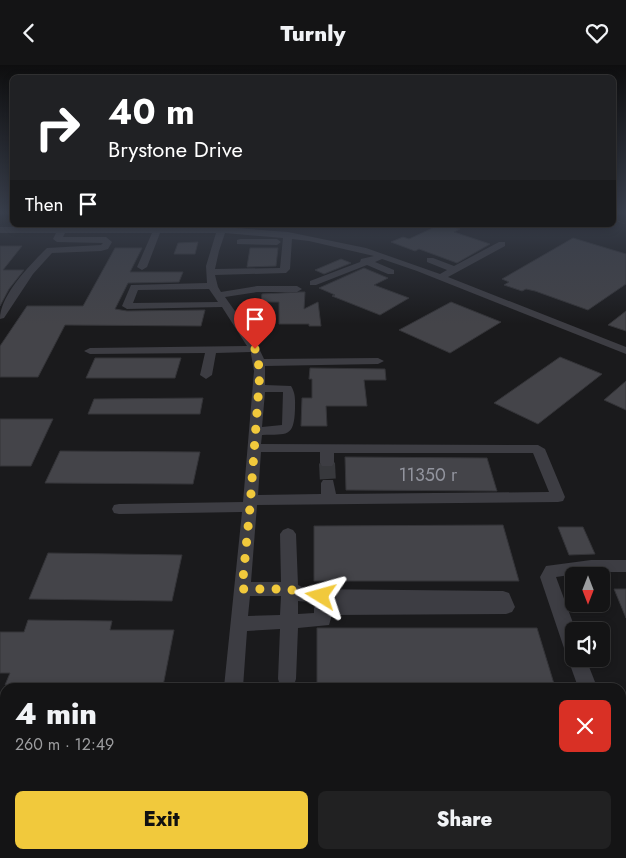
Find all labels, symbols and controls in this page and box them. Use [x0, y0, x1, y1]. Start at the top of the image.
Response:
text: Turnly [281, 17, 345, 49]
icon: back [15, 19, 43, 47]
icon: heart [583, 19, 611, 47]
text: 40 m [108, 87, 195, 137]
icon: right [25, 95, 90, 160]
text: Brystone Drive [108, 133, 243, 165]
icon: arrive [74, 190, 102, 218]
text: Then [25, 191, 64, 218]
pin [234, 298, 276, 349]
icon: arrive [241, 305, 269, 333]
house number: 11350 r [399, 462, 458, 488]
north arrow [565, 567, 610, 613]
map controls [565, 567, 610, 667]
position arrow [294, 569, 346, 621]
button: sound [565, 622, 610, 667]
text: 4 min [15, 692, 97, 735]
button: close [559, 700, 611, 752]
text: 260 m · 12:49 [15, 733, 114, 756]
button: Exit [15, 791, 308, 849]
button: Share [318, 791, 611, 849]

